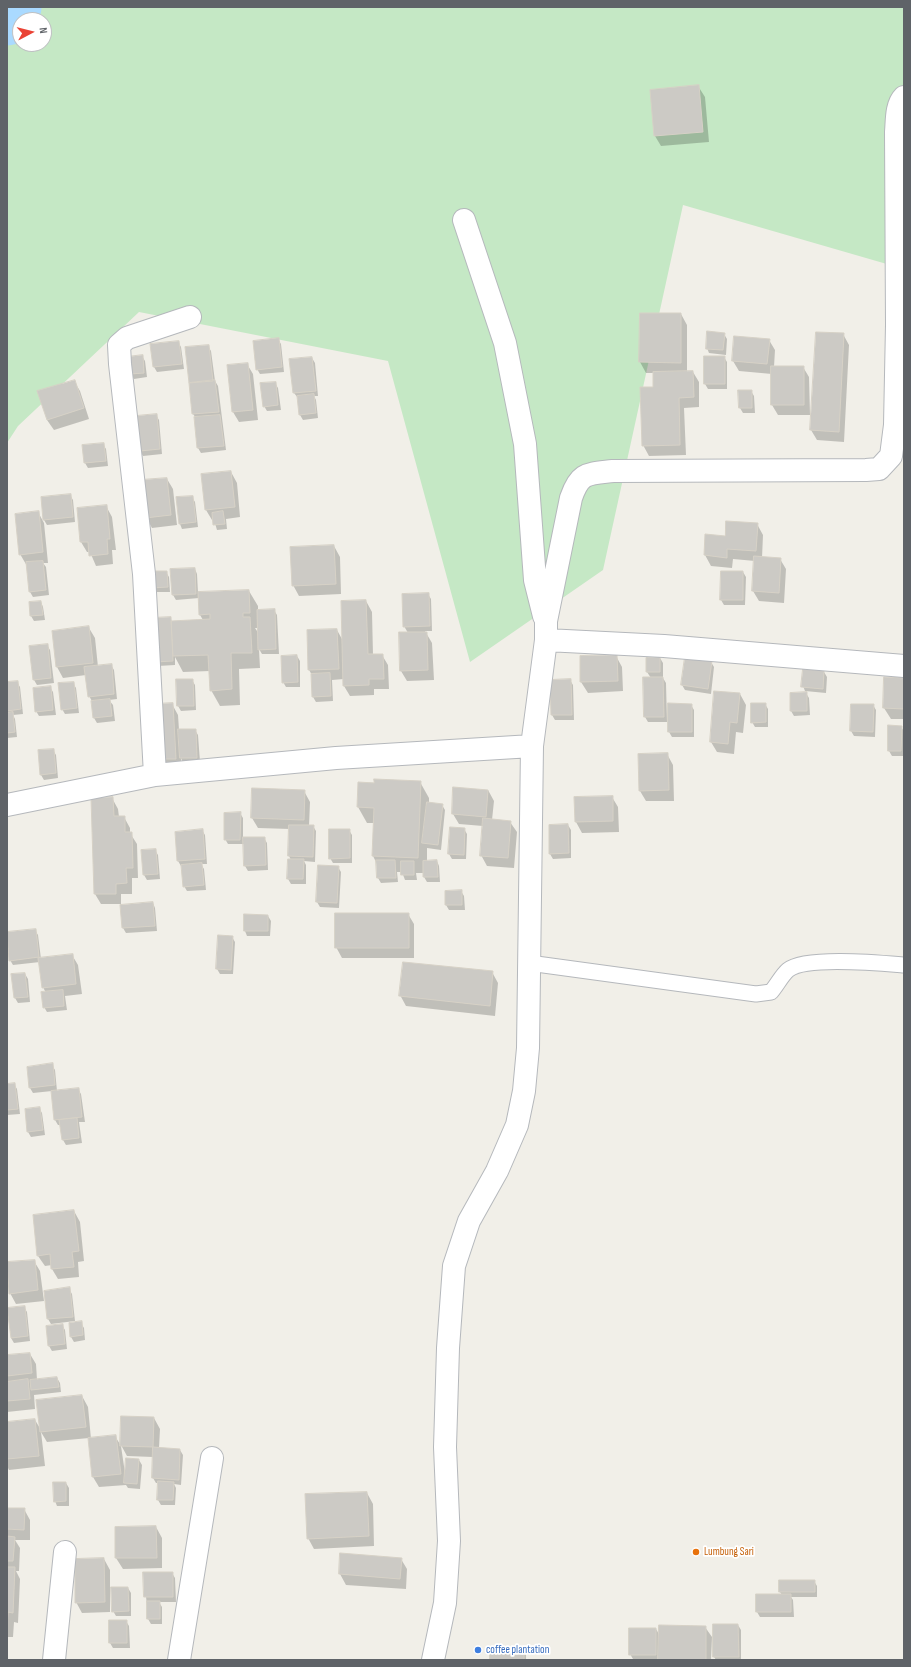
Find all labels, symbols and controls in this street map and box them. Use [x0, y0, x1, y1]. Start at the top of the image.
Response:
north arrow [12, 12, 52, 52]
text: N [37, 27, 50, 34]
place label: Lumbung Sari [704, 1545, 754, 1559]
marker: Lumbung Sari [691, 1547, 701, 1557]
place label: coffee plantation [486, 1643, 549, 1657]
marker: coffee plantation [473, 1645, 483, 1655]

